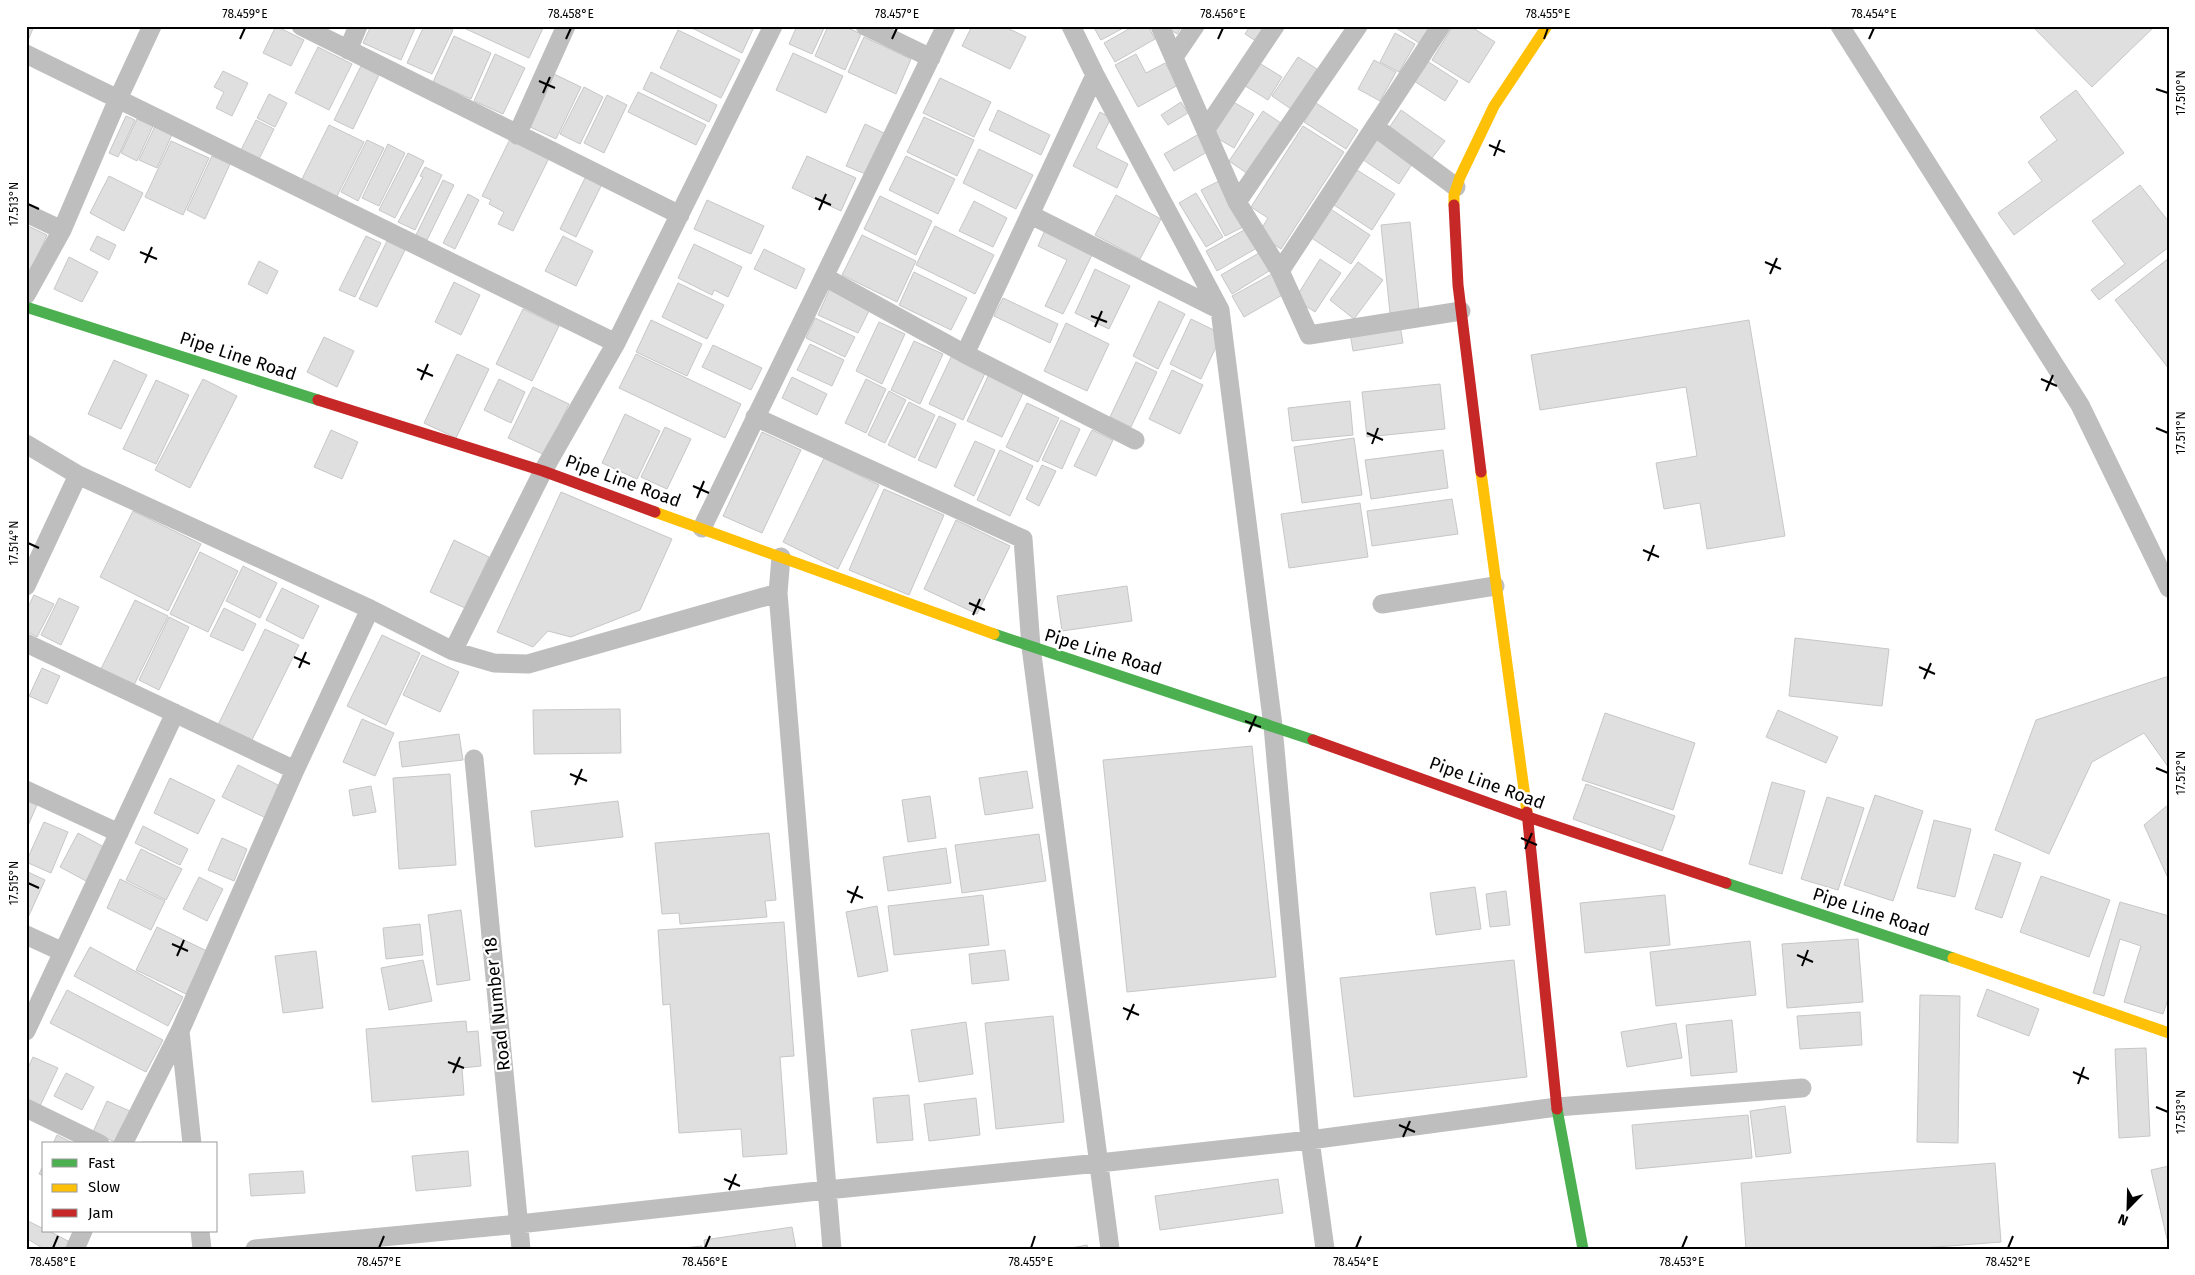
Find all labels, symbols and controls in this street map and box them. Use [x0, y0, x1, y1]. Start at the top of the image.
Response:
text: 78.459°E [222, 7, 268, 21]
text: 78.458°E [548, 7, 594, 21]
text: 78.457°E [875, 7, 919, 21]
text: 78.456°E [1200, 7, 1246, 21]
text: 78.455°E [1526, 7, 1571, 21]
text: 78.454°E [1851, 7, 1897, 21]
text: 17.510°N [2174, 70, 2188, 116]
text: 17.513°N [7, 182, 21, 226]
street label: Pipe Line Road [177, 327, 299, 385]
text: 17.511°N [2174, 411, 2188, 455]
street label: Pipe Line Road [562, 450, 684, 512]
text: 17.514°N [7, 521, 21, 565]
street label: Pipe Line Road [1042, 624, 1164, 680]
text: 17.512°N [2174, 751, 2188, 795]
street label: Pipe Line Road [1426, 752, 1548, 814]
text: 17.515°N [7, 861, 21, 905]
street label: Pipe Line Road [1810, 883, 1932, 941]
street label: Road Number 18 [479, 936, 515, 1072]
text: 17.513°N [2174, 1090, 2188, 1134]
legend [42, 1142, 218, 1232]
text: Fast [88, 1154, 115, 1172]
text: Slow [88, 1178, 120, 1196]
north arrow [2102, 1182, 2152, 1232]
text: Jam [88, 1204, 114, 1222]
text: N [2116, 1210, 2131, 1229]
text: 78.458°E [30, 1255, 76, 1269]
text: 78.457°E [357, 1255, 401, 1269]
text: 78.456°E [682, 1255, 728, 1269]
text: 78.455°E [1009, 1255, 1054, 1269]
text: 78.454°E [1333, 1255, 1379, 1269]
text: 78.453°E [1659, 1255, 1705, 1269]
text: 78.452°E [1986, 1255, 2030, 1269]

